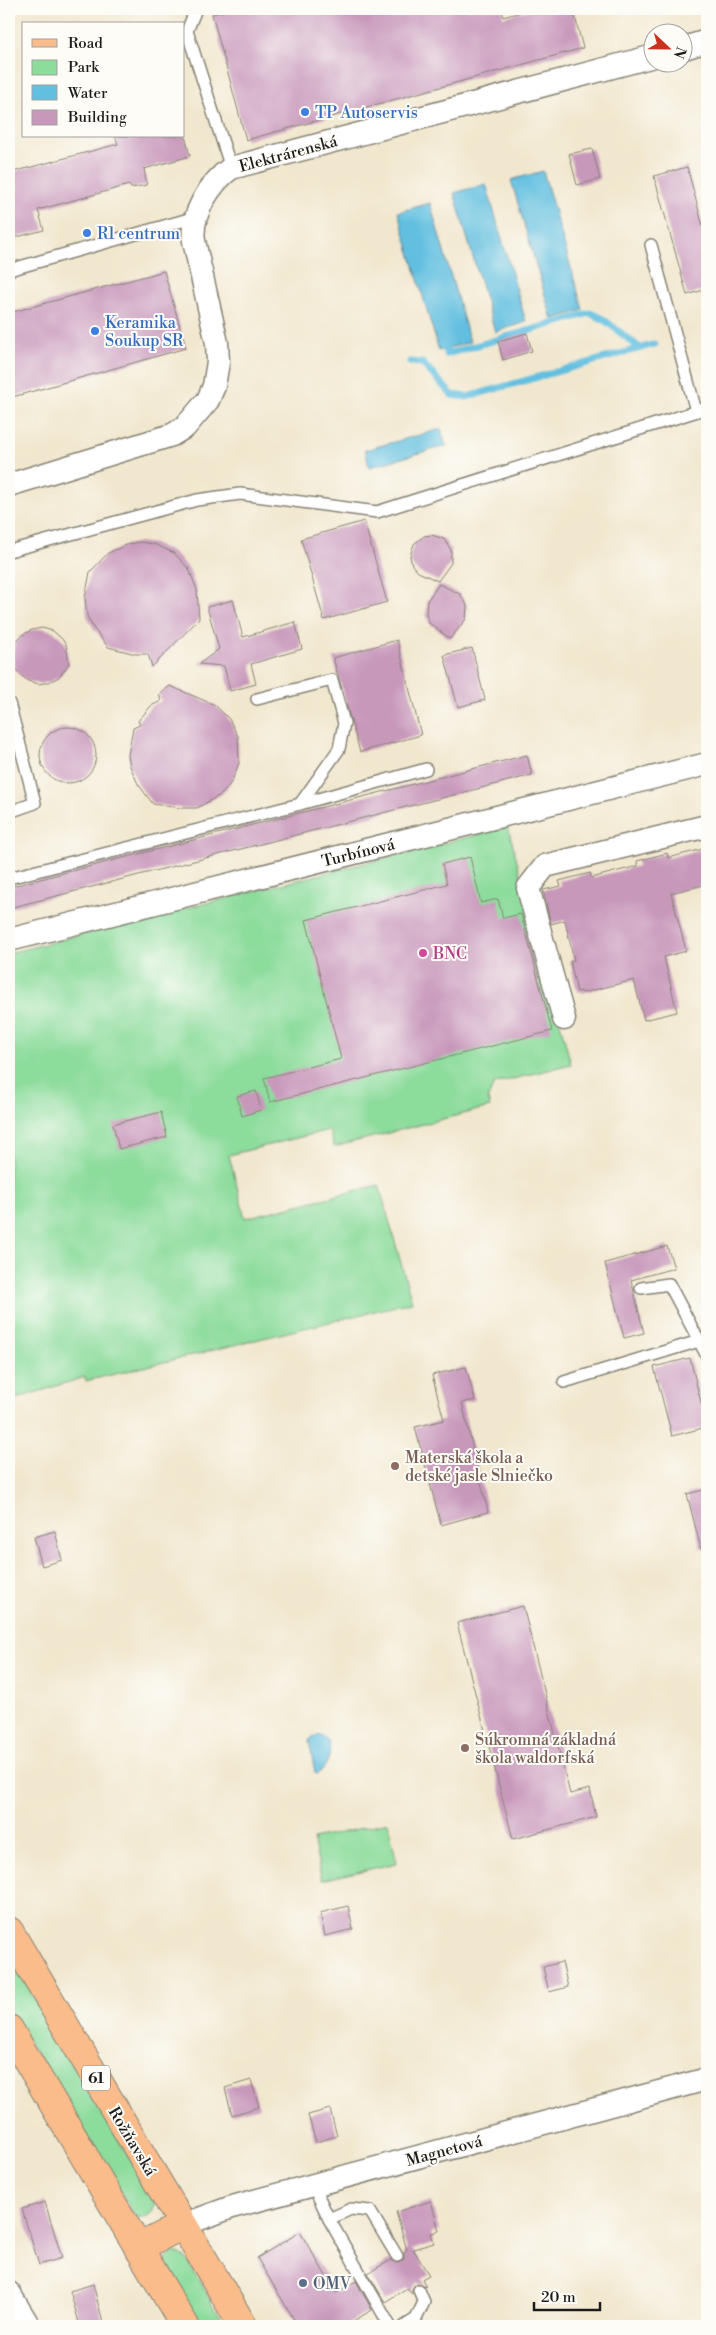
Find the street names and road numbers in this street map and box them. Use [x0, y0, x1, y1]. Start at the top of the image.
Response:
street label: Elektrárenská [237, 131, 341, 177]
street label: Turbínová [320, 834, 398, 872]
road number: 61 [82, 2066, 110, 2090]
street label: Rožňavská [104, 2103, 161, 2180]
street label: Magnetová [404, 2131, 486, 2171]

